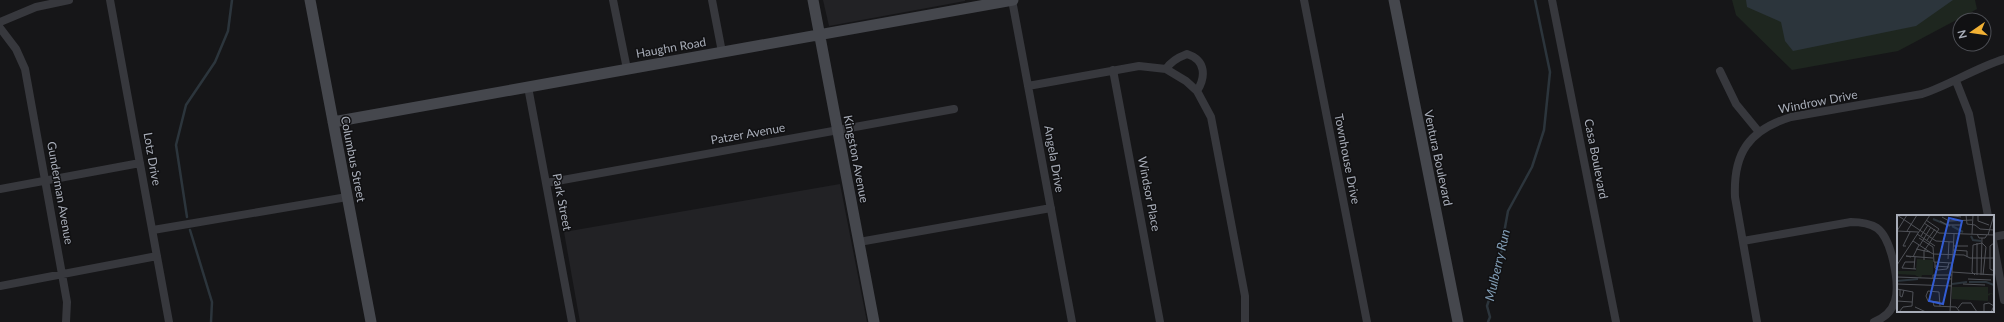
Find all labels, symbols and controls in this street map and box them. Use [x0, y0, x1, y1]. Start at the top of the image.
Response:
north arrow [1952, 12, 1992, 52]
text: N [1954, 29, 1969, 40]
street label: Haughn Road [635, 34, 707, 61]
street label: Windrow Drive [1777, 86, 1859, 117]
street label: Ventura Boulevard [1421, 109, 1456, 207]
street label: Townhouse Drive [1331, 112, 1364, 205]
street label: Kingston Avenue [841, 114, 872, 204]
street label: Columbus Street [338, 115, 369, 204]
street label: Casa Boulevard [1581, 118, 1612, 200]
street label: Patzer Avenue [709, 120, 786, 147]
street label: Angela Drive [1041, 124, 1068, 194]
street label: Lotz Drive [140, 131, 165, 187]
street label: Gunderman Avenue [44, 140, 77, 246]
street label: Windsor Place [1135, 155, 1164, 233]
street label: Park Street [550, 172, 576, 233]
inset map [1897, 215, 1994, 312]
water label: Mulberry Run [1481, 228, 1513, 302]

